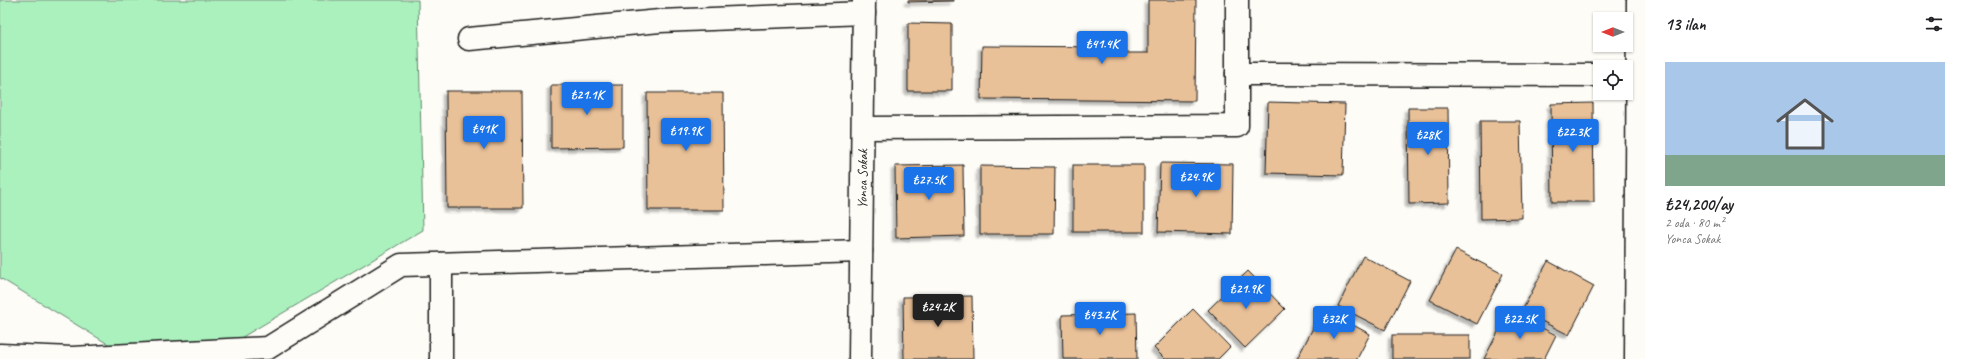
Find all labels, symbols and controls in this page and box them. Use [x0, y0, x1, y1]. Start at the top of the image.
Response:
north arrow [1593, 12, 1633, 52]
map controls [1593, 12, 1633, 100]
icon: filters [1923, 13, 1945, 35]
text: 13 ilan [1665, 14, 1706, 35]
pin: ₺41.4K [1069, 31, 1135, 65]
text: ₺41.4K [1086, 36, 1118, 52]
button: locate [1593, 60, 1633, 100]
pin: ₺21.1K [554, 82, 620, 116]
text: ₺21.1K [571, 87, 603, 103]
icon: home [1769, 88, 1841, 160]
pin: ₺41K [460, 116, 508, 150]
pin: ₺19.9K [653, 118, 719, 152]
pin: ₺22.3K [1540, 119, 1606, 153]
text: ₺41K [472, 121, 496, 137]
pin: ₺28K [1404, 122, 1452, 156]
text: ₺19.9K [670, 123, 702, 139]
text: ₺22.3K [1557, 124, 1589, 140]
text: ₺28K [1416, 127, 1440, 143]
street label: Yonca Sokak [853, 147, 871, 209]
pin: ₺24.9K [1163, 164, 1229, 198]
pin: ₺27.5K [896, 167, 962, 201]
text: ₺24.9K [1180, 169, 1212, 185]
text: ₺27.5K [913, 172, 945, 188]
text: ₺24,200/ay [1665, 194, 1733, 215]
text: 2 oda · 80 m² [1665, 215, 1724, 231]
text: Yonca Sokak [1665, 231, 1720, 247]
pin: ₺21.9K [1213, 276, 1279, 310]
text: ₺21.9K [1230, 281, 1262, 297]
pin: ₺24.2K [905, 294, 971, 328]
text: ₺24.2K [922, 299, 954, 315]
pin: ₺43.2K [1067, 302, 1133, 336]
pin: ₺32K [1310, 306, 1358, 340]
pin: ₺22.5K [1487, 306, 1553, 340]
text: ₺43.2K [1084, 307, 1116, 323]
text: ₺32K [1322, 311, 1346, 327]
text: ₺22.5K [1504, 311, 1536, 327]

